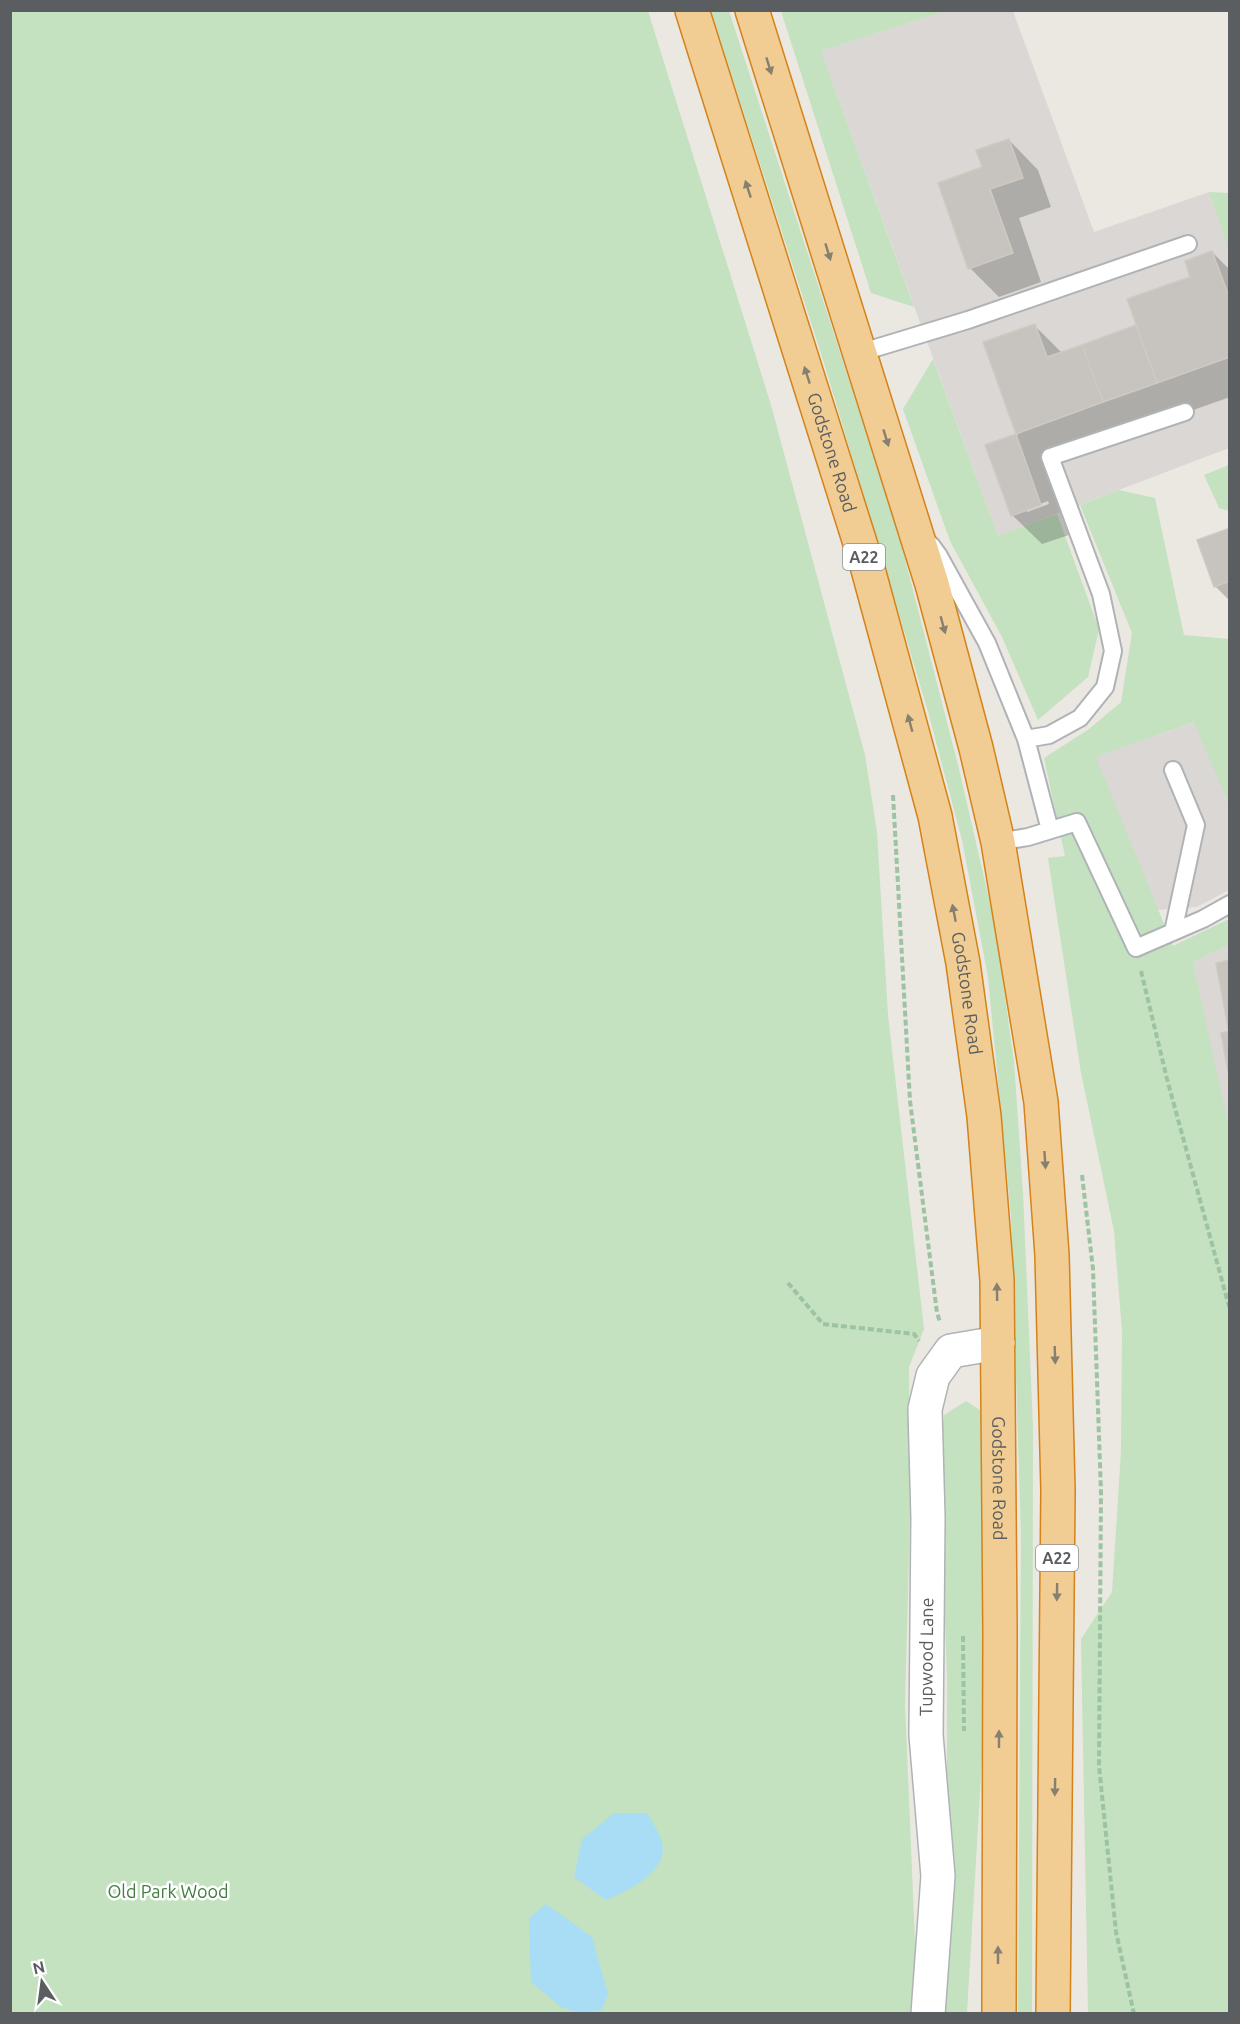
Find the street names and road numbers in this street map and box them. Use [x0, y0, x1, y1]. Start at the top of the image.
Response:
street label: Godstone Road [804, 390, 861, 514]
road number: A22 [843, 544, 885, 570]
street label: Godstone Road [948, 930, 986, 1056]
street label: Godstone Road [989, 1416, 1010, 1541]
road number: A22 [1036, 1545, 1078, 1571]
street label: Tupwood Lane [915, 1597, 936, 1716]

